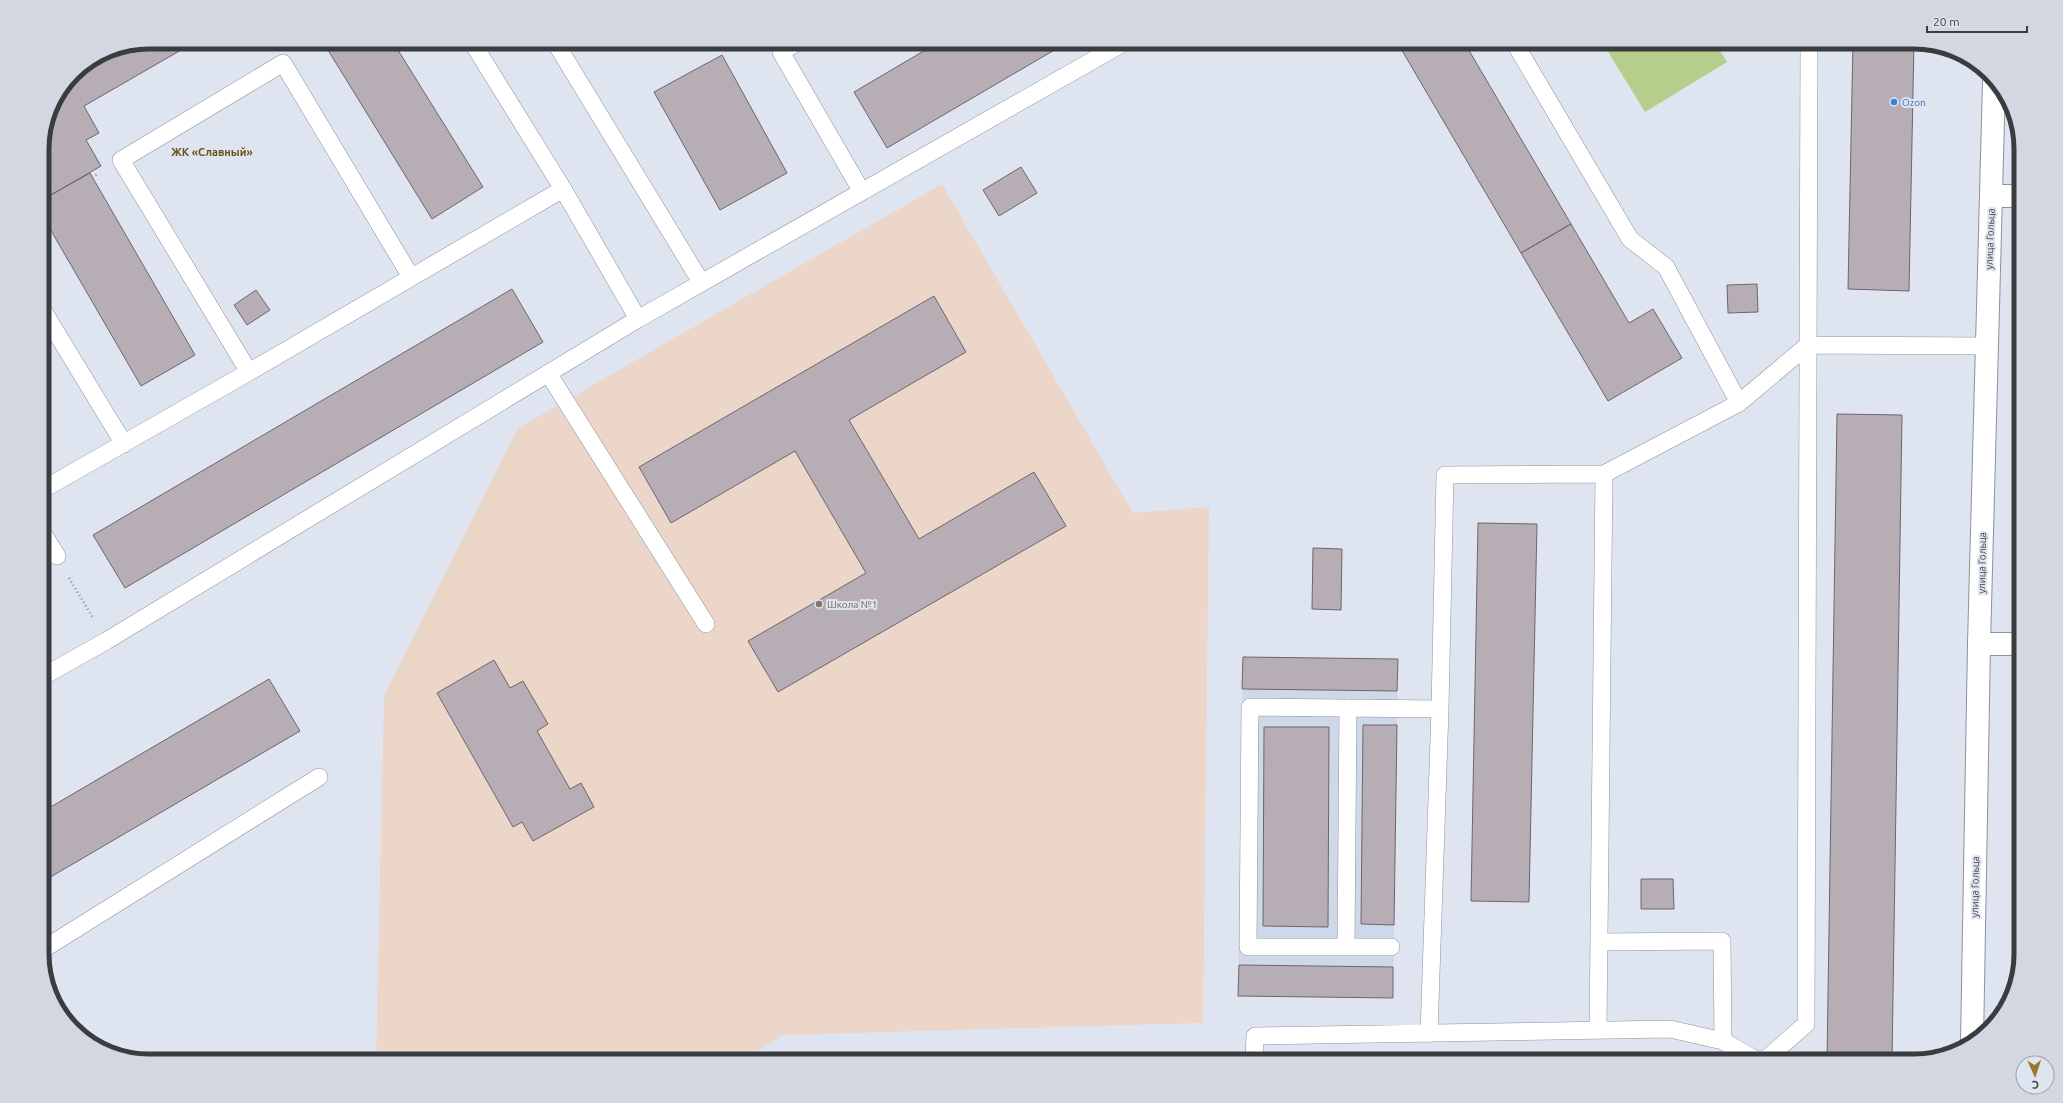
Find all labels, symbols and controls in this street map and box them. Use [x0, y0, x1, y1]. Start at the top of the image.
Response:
scale bar [1927, 8, 2027, 34]
text: 20 m [1933, 15, 1960, 28]
marker: Ozon [1889, 97, 1899, 107]
place label: Ozon [1902, 97, 1926, 108]
district label: ЖК «Славный» [171, 146, 253, 158]
street label: улица Гольца [1983, 208, 1997, 270]
street label: улица Гольца [1976, 532, 1988, 594]
marker: Школа №1 [814, 599, 824, 609]
place label: Школа №1 [827, 599, 877, 610]
street label: улица Гольца [1969, 856, 1981, 918]
north arrow [2015, 1055, 2055, 1095]
text: С [2032, 1079, 2039, 1091]

